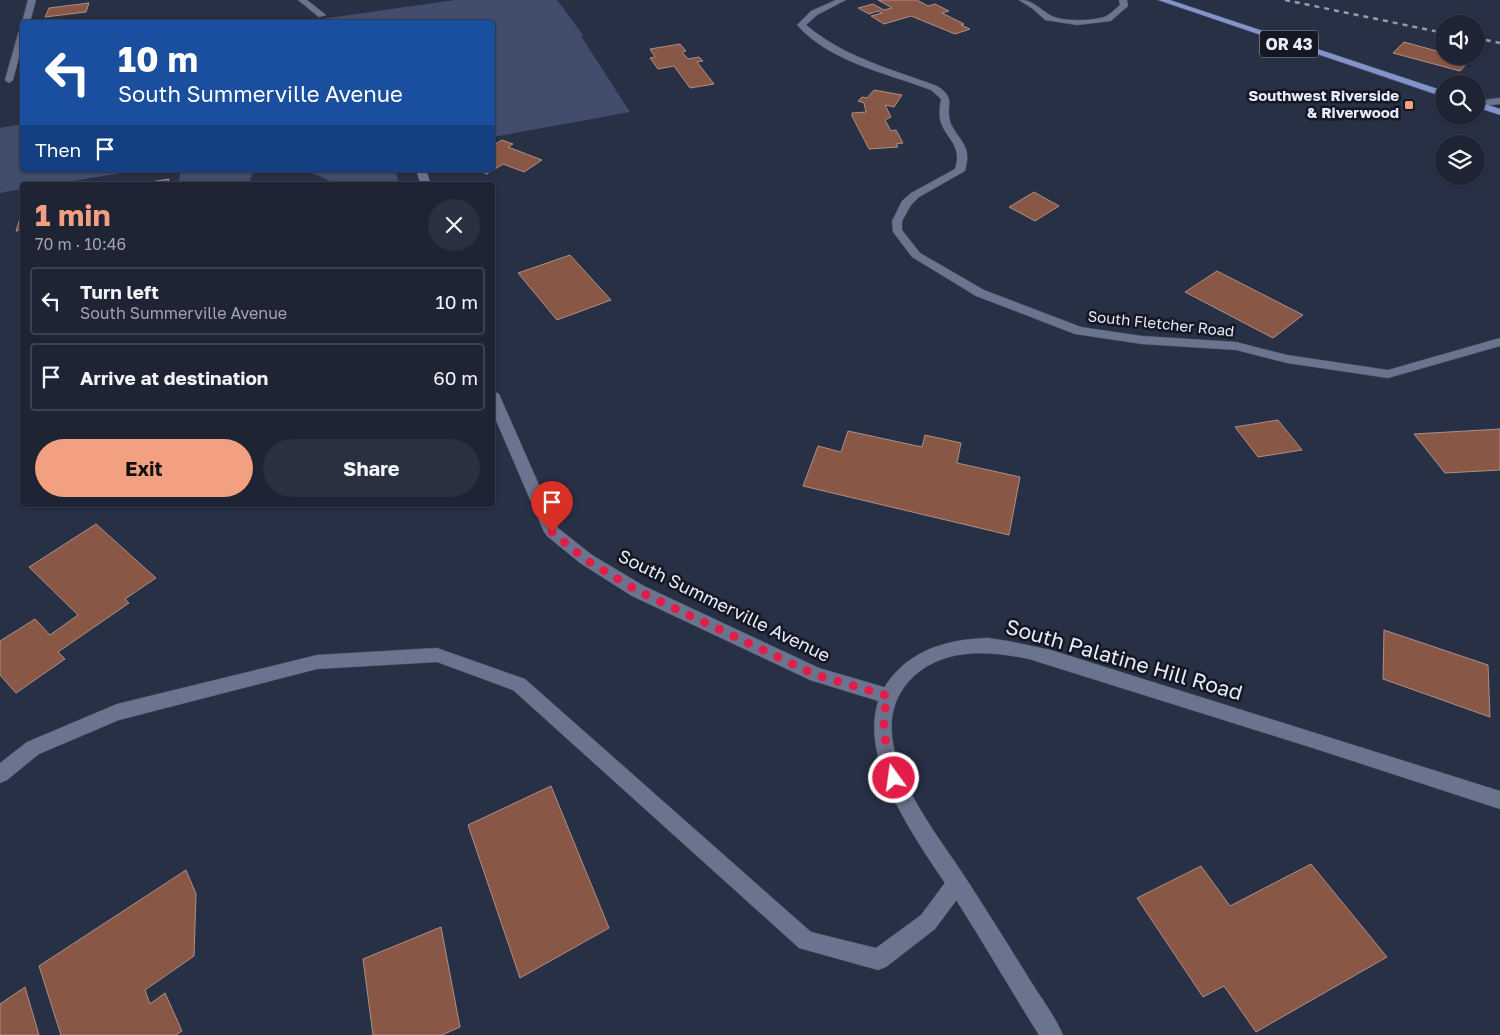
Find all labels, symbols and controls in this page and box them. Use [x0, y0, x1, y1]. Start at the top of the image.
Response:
map controls [1435, 15, 1485, 185]
button: sound [1435, 15, 1485, 65]
road number: OR 43 [1260, 31, 1318, 58]
text: 10 m [118, 38, 198, 80]
icon: left [35, 40, 100, 105]
button: search [1435, 75, 1485, 125]
text: South Summerville Avenue [118, 80, 403, 107]
place label: Southwest Riverside & Riverwood [1248, 86, 1399, 121]
marker: Southwest Riverside & Riverwood [1403, 99, 1415, 111]
icon: arrive [91, 135, 119, 163]
button: layers [1435, 135, 1485, 185]
text: Then [35, 138, 81, 161]
text: 1 min [35, 197, 111, 233]
button: close [428, 199, 480, 251]
text: 70 m · 10:46 [35, 234, 126, 254]
text: Turn left [80, 280, 159, 303]
icon: left [37, 287, 65, 315]
text: 10 m [435, 290, 478, 313]
text: South Summerville Avenue [80, 303, 287, 323]
street label: South Fletcher Road [1087, 306, 1235, 340]
icon: arrive [37, 363, 65, 391]
text: Arrive at destination [80, 366, 268, 389]
text: 60 m [433, 366, 478, 389]
button: Exit [35, 439, 253, 497]
button: Share [263, 439, 480, 497]
pin [531, 481, 573, 532]
icon: arrive [538, 488, 566, 516]
street label: South Summerville Avenue [615, 544, 834, 666]
street label: South Palatine Hill Road [1003, 613, 1246, 705]
position arrow [867, 751, 919, 803]

